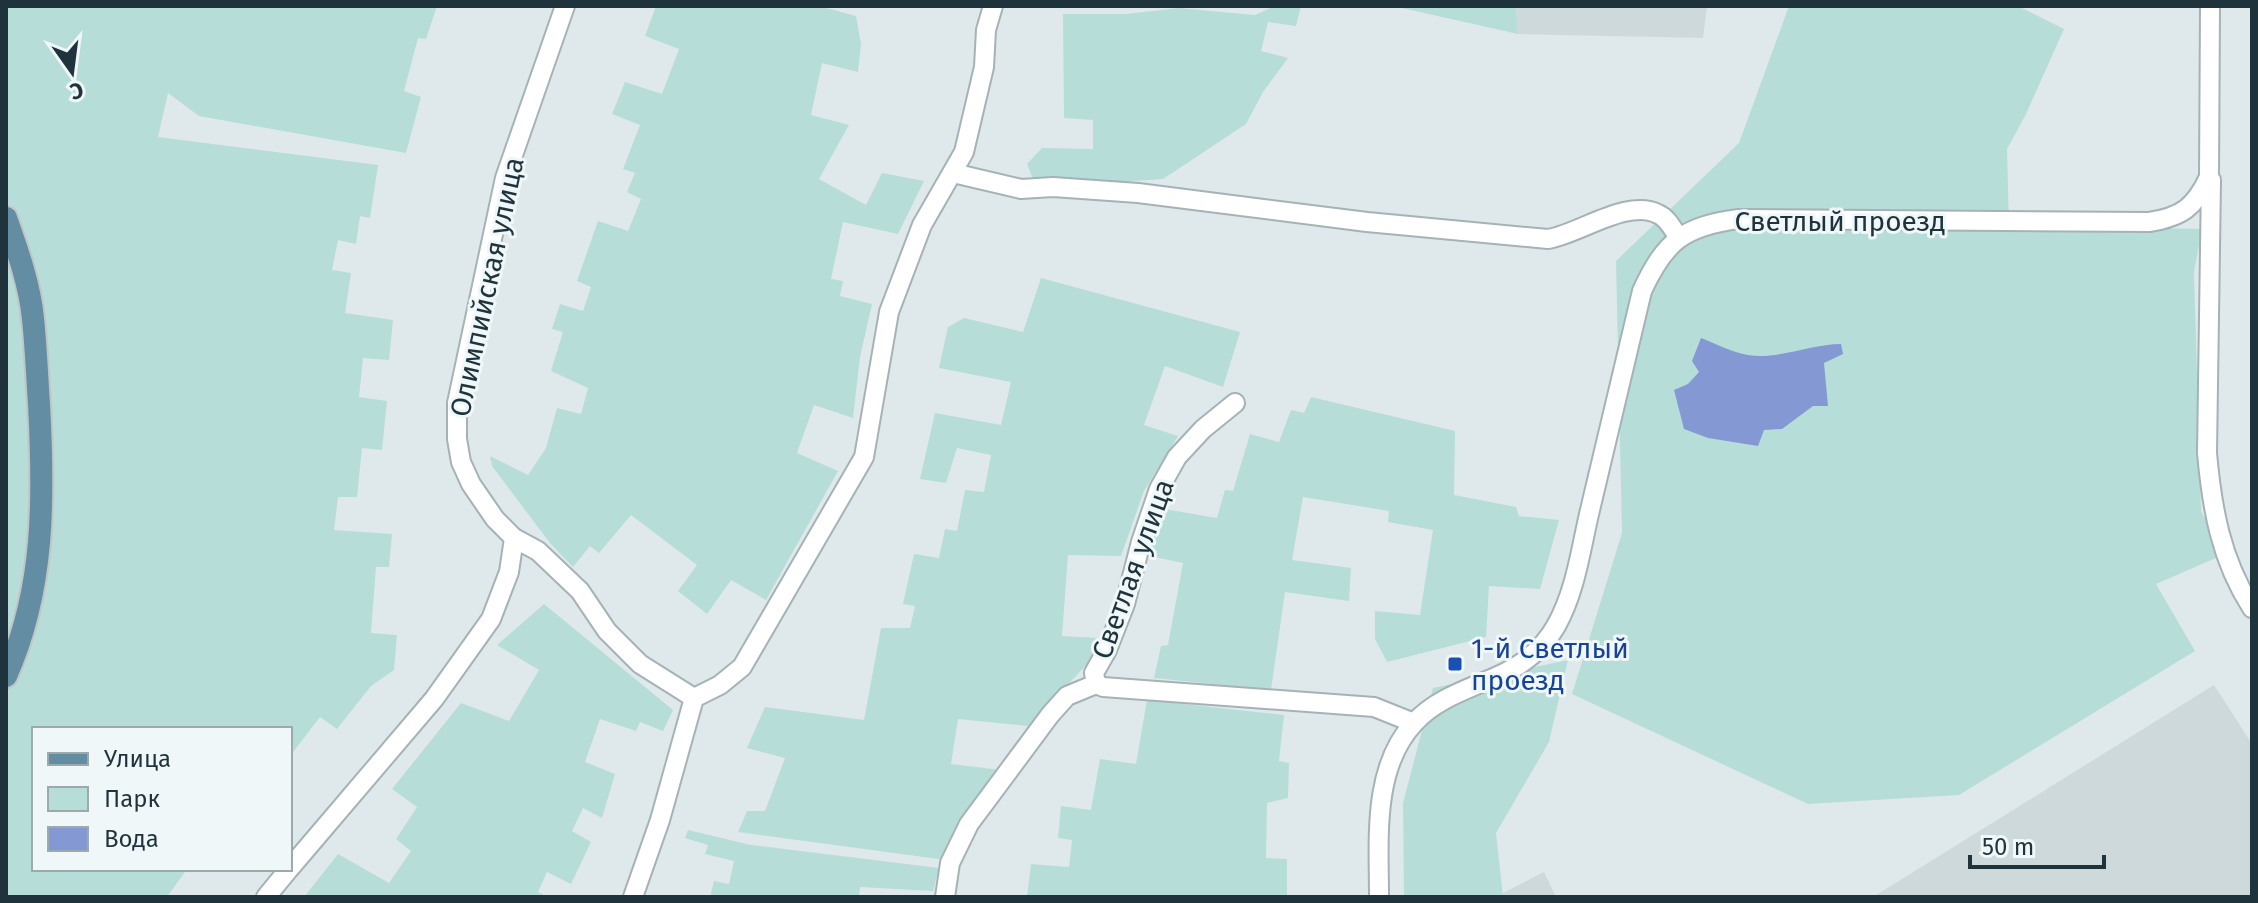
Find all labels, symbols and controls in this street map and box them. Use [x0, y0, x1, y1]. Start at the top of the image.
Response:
north arrow [32, 32, 112, 112]
text: С [67, 76, 86, 106]
street label: Олимпийская улица [443, 154, 531, 420]
street label: Светлый проезд [1734, 205, 1946, 238]
street label: Светлая улица [1085, 475, 1181, 663]
place label: 1-й Светлый проезд [1471, 632, 1629, 697]
marker: 1-й Светлый проезд [1446, 655, 1464, 673]
legend [32, 727, 292, 871]
text: Улица [104, 745, 171, 773]
text: Парк [104, 785, 161, 813]
scale bar [1970, 819, 2104, 869]
text: Вода [104, 825, 159, 853]
text: 50 m [1982, 833, 2034, 861]

